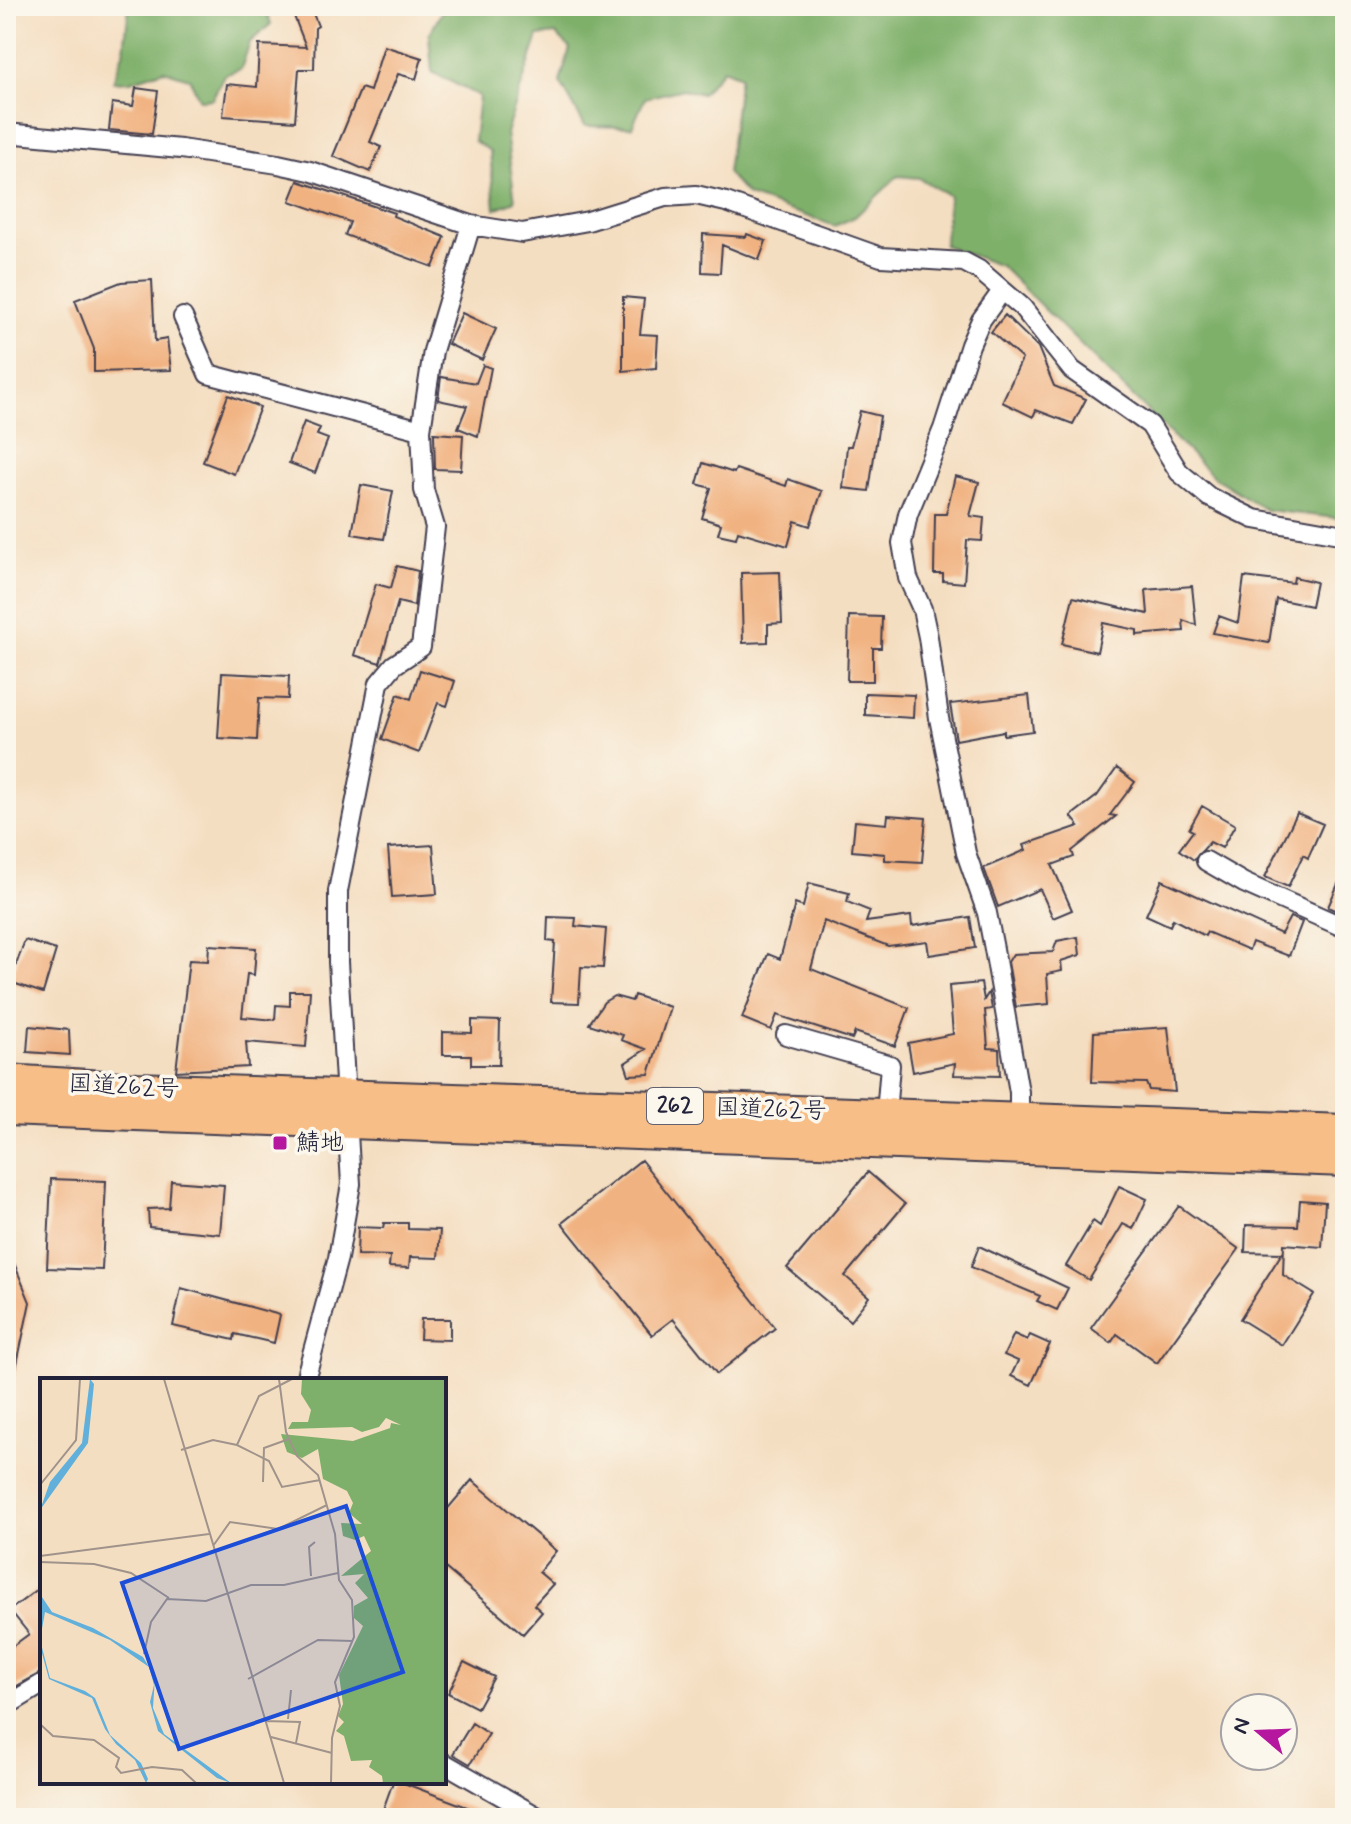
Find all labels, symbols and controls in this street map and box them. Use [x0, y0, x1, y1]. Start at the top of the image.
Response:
street label: 国道262号 [68, 1069, 180, 1105]
road number: 262 [647, 1088, 703, 1124]
street label: 国道262号 [715, 1093, 827, 1127]
place label: 鯖地 [296, 1128, 344, 1159]
marker: 鯖地 [271, 1134, 289, 1152]
inset map [40, 1378, 446, 1784]
north arrow [1219, 1692, 1299, 1772]
text: N [1226, 1715, 1258, 1738]

